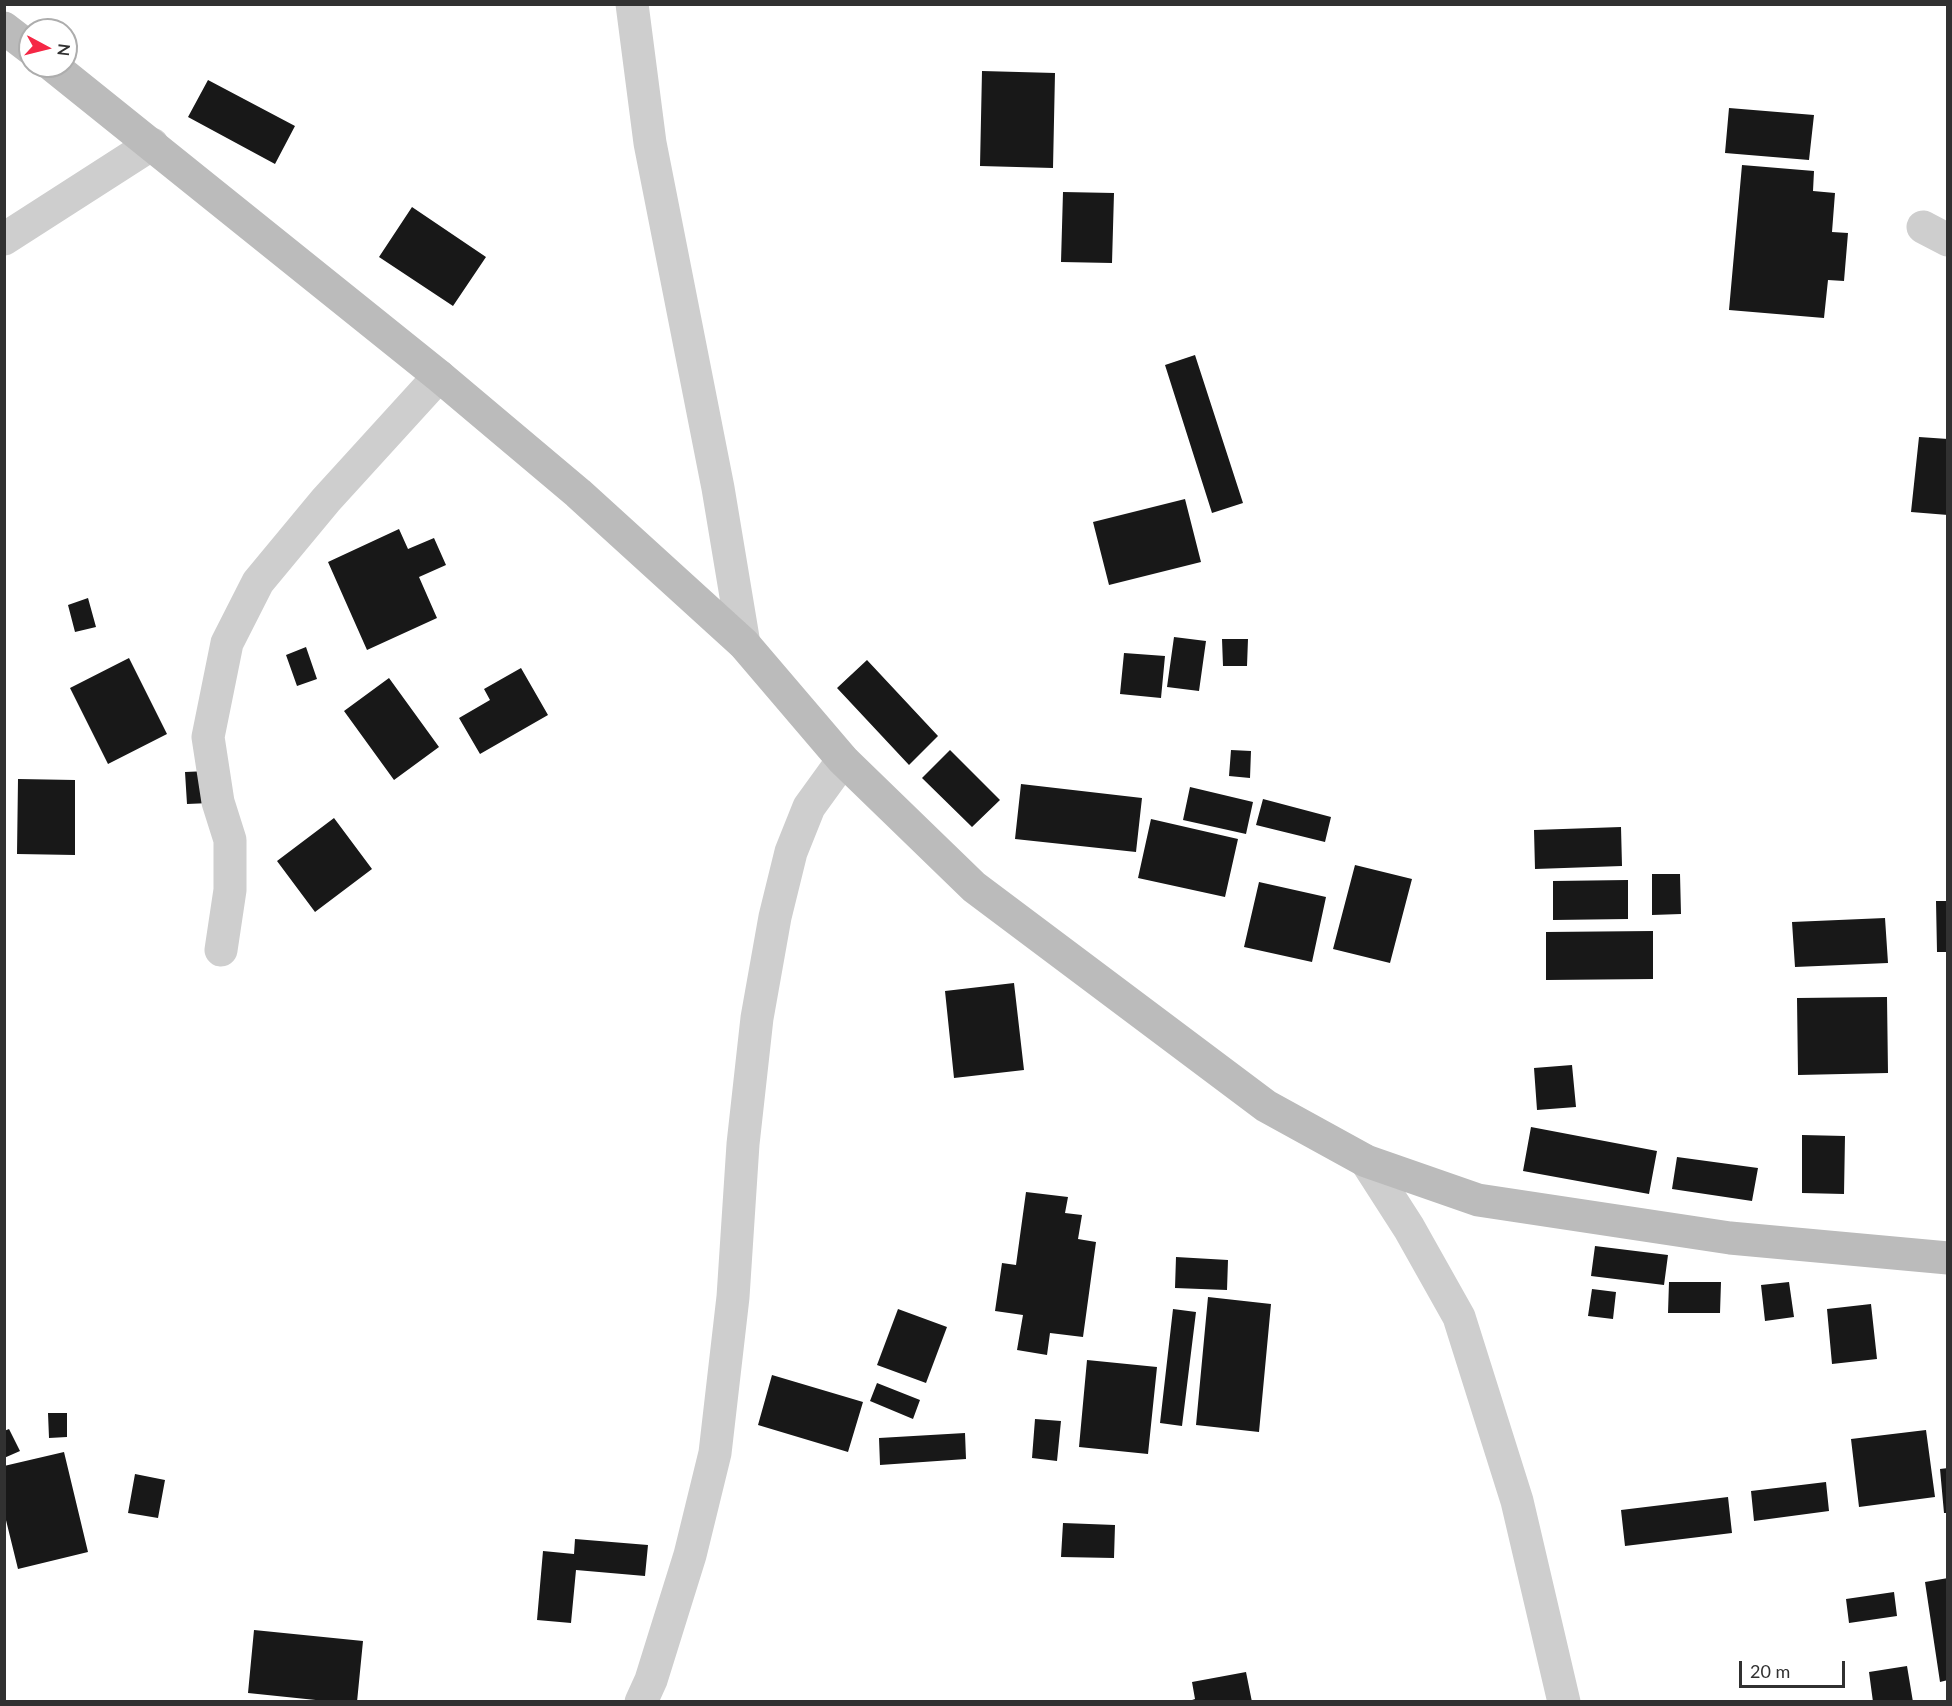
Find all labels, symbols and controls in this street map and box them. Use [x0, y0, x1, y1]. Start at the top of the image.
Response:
north arrow [18, 18, 78, 78]
text: N [54, 43, 75, 57]
scale bar [1742, 1649, 1848, 1687]
text: 20 m [1750, 1660, 1790, 1682]

